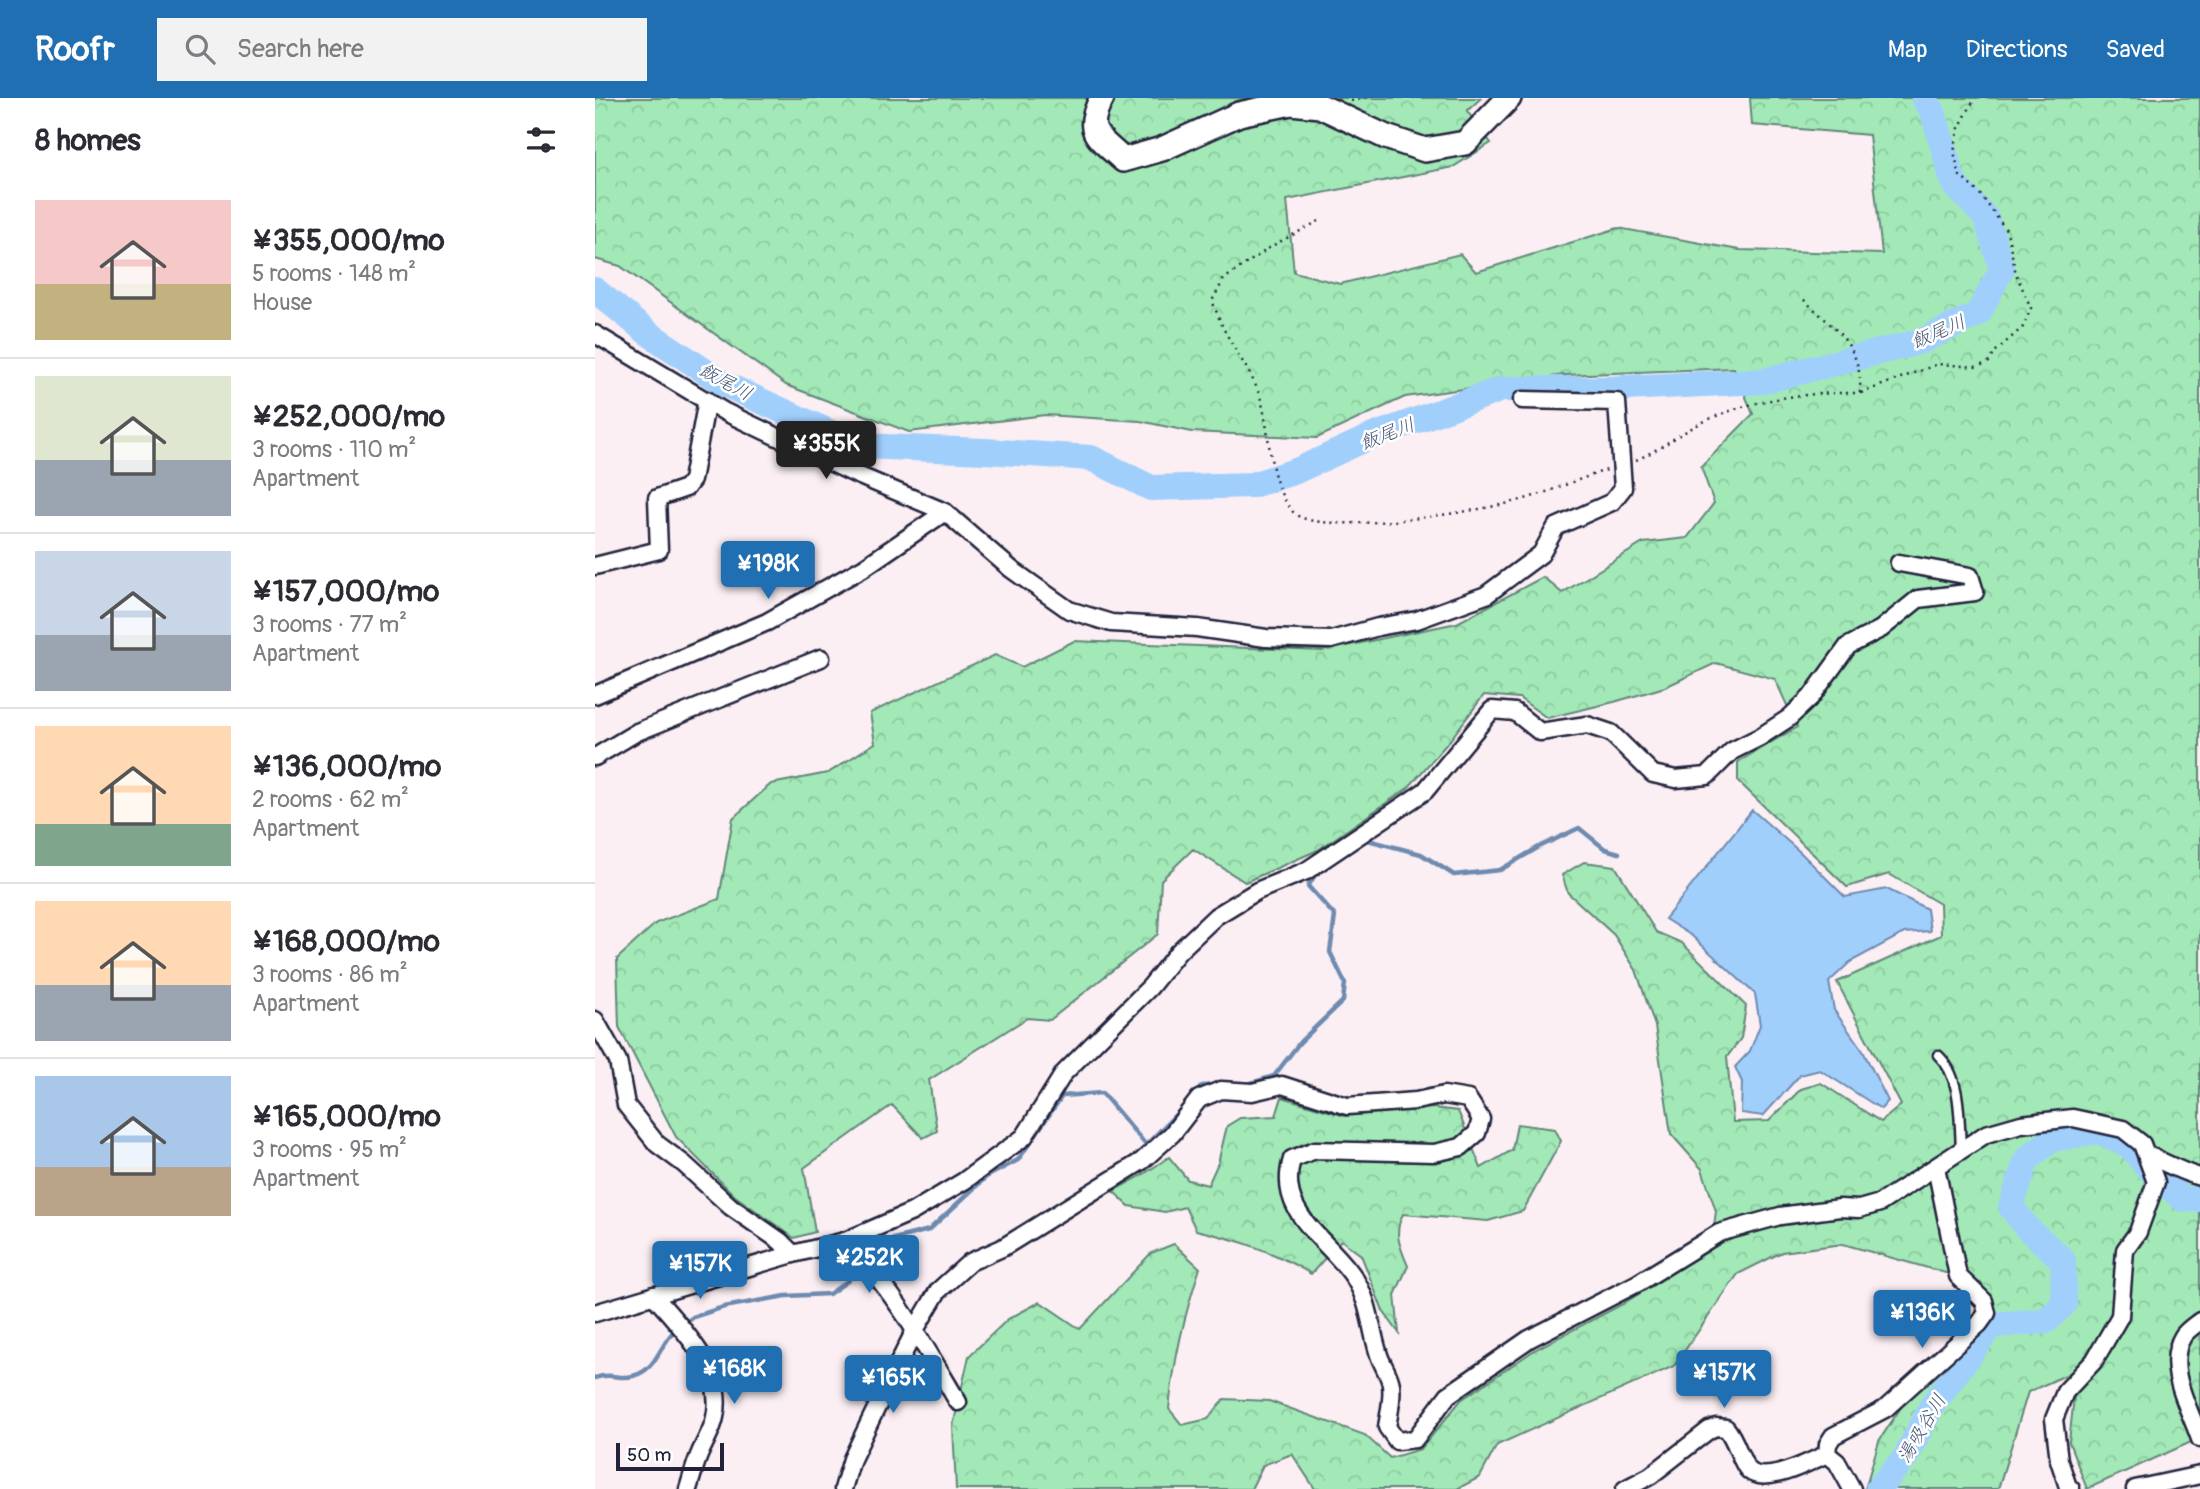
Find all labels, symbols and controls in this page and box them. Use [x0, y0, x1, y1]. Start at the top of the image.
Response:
search box [157, 18, 647, 81]
text: Roofr [35, 29, 115, 70]
icon: search [181, 30, 219, 68]
text: Search here [237, 33, 364, 65]
text: Map [1888, 35, 1928, 64]
text: Directions [1966, 35, 2067, 64]
text: Saved [2105, 35, 2165, 64]
icon: filters [522, 121, 560, 159]
text: 8 homes [35, 122, 141, 159]
text: ¥355,000/mo [252, 222, 445, 259]
icon: home [91, 228, 175, 312]
text: 5 rooms · 148 m² [252, 259, 416, 288]
text: House [252, 288, 312, 317]
water label: 飯尾川 [1907, 310, 1969, 354]
water label: 飯尾川 [695, 358, 756, 406]
text: ¥252,000/mo [252, 398, 445, 435]
icon: home [91, 404, 175, 488]
water label: 飯尾川 [1356, 413, 1418, 455]
pin: ¥355K [777, 422, 875, 481]
text: ¥355K [792, 429, 860, 458]
text: 3 rooms · 110 m² [252, 435, 416, 464]
text: Apartment [252, 464, 359, 493]
pin: ¥198K [719, 542, 817, 601]
text: ¥198K [737, 549, 799, 578]
text: ¥157,000/mo [252, 573, 439, 610]
icon: home [91, 579, 175, 663]
text: 3 rooms · 77 m² [252, 610, 407, 639]
text: Apartment [252, 639, 359, 668]
text: ¥136,000/mo [252, 748, 441, 785]
icon: home [91, 754, 175, 838]
text: 2 rooms · 62 m² [252, 785, 409, 814]
text: Apartment [252, 814, 359, 843]
text: ¥168,000/mo [252, 923, 440, 960]
icon: home [91, 929, 175, 1013]
text: 3 rooms · 86 m² [252, 960, 408, 989]
text: Apartment [252, 989, 359, 1018]
text: ¥165,000/mo [252, 1098, 441, 1135]
icon: home [91, 1104, 175, 1188]
text: 3 rooms · 95 m² [252, 1135, 407, 1164]
text: Apartment [252, 1164, 359, 1193]
pin: ¥252K [820, 1236, 918, 1295]
pin: ¥157K [651, 1242, 749, 1301]
text: ¥252K [835, 1243, 903, 1272]
text: ¥157K [668, 1249, 732, 1278]
pin: ¥136K [1873, 1290, 1971, 1350]
text: ¥136K [1889, 1298, 1955, 1327]
pin: ¥168K [685, 1346, 783, 1406]
pin: ¥157K [1675, 1350, 1773, 1410]
text: ¥168K [702, 1354, 766, 1383]
pin: ¥165K [844, 1356, 942, 1415]
text: ¥157K [1692, 1358, 1756, 1387]
text: ¥165K [861, 1363, 925, 1392]
water label: 湯吸谷川 [1892, 1390, 1952, 1467]
scale bar [616, 1440, 725, 1472]
text: 50 m [627, 1443, 671, 1467]

